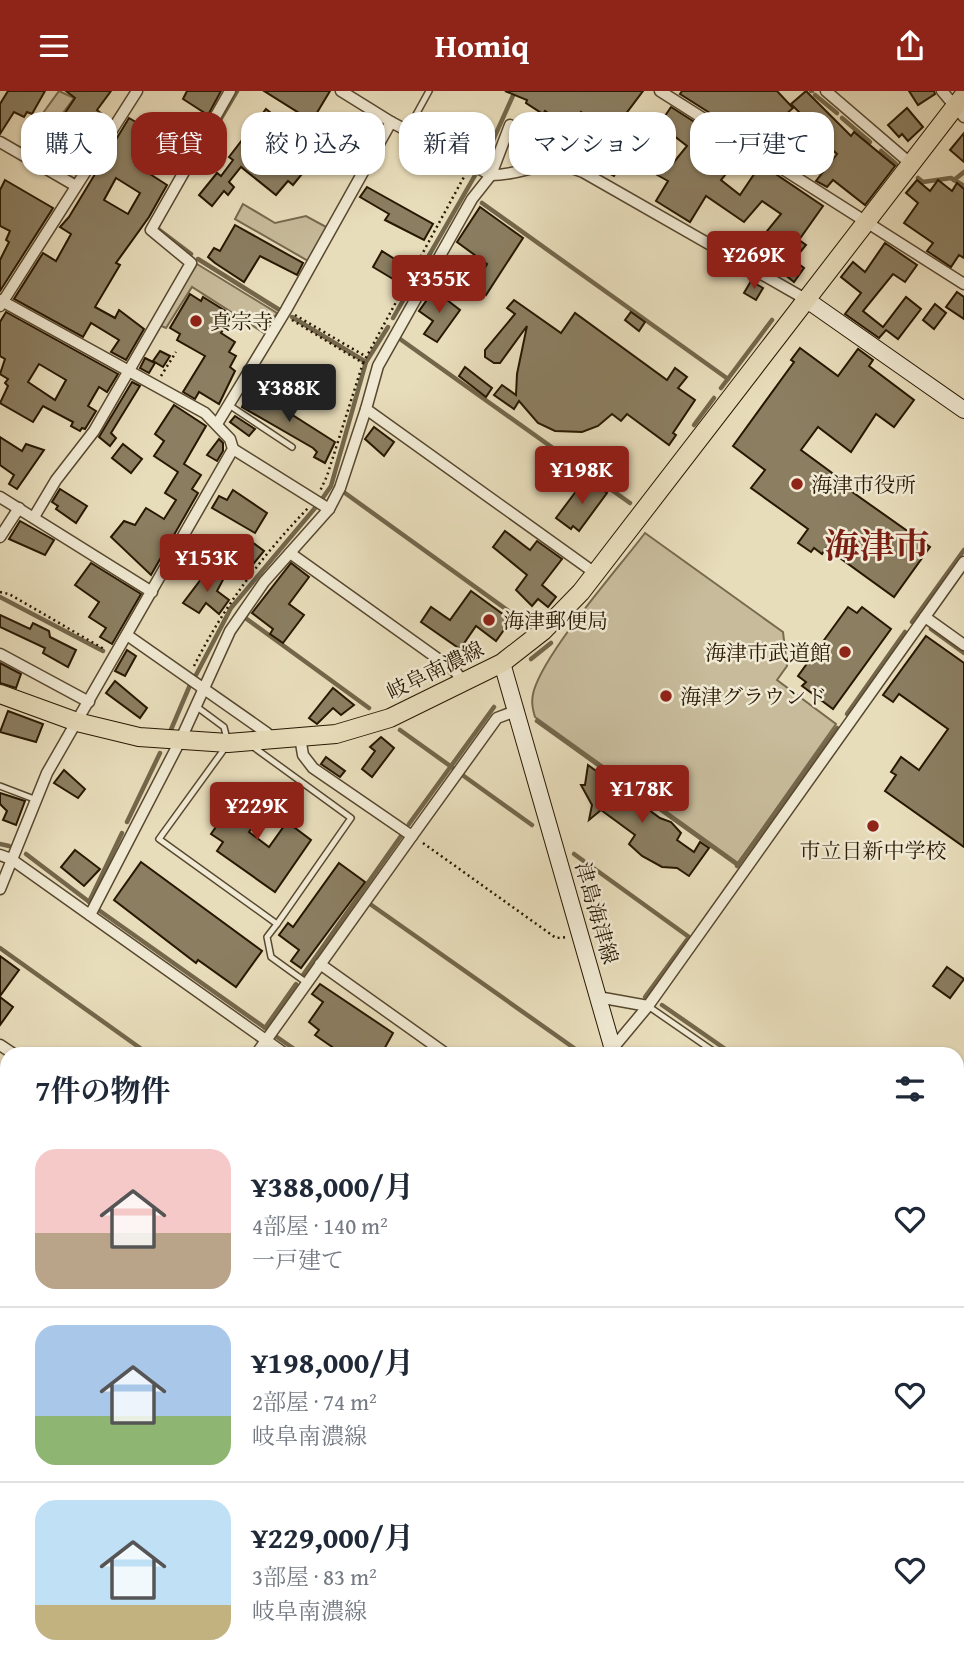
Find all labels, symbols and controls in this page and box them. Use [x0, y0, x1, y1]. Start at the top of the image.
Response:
text: Homiq [435, 22, 529, 69]
icon: menu [35, 27, 73, 65]
icon: share [891, 27, 929, 65]
chip: 購入 [21, 112, 117, 175]
chip: 賃貸 [131, 112, 227, 175]
chip: 絞り込み [241, 112, 385, 175]
chip: 新着 [399, 112, 495, 175]
chip: マンション [509, 112, 676, 175]
chip: 一戸建て [690, 112, 834, 175]
pin: ¥269K [705, 231, 803, 291]
text: ¥269K [723, 237, 785, 270]
pin: ¥355K [390, 255, 488, 315]
text: ¥355K [408, 261, 470, 294]
place label: 真宗寺 [210, 306, 273, 337]
marker: 真宗寺 [188, 313, 204, 329]
pin: ¥388K [240, 365, 338, 424]
text: ¥388K [258, 370, 320, 403]
pin: ¥198K [533, 447, 631, 506]
text: ¥198K [551, 452, 613, 485]
place label: 海津市役所 [811, 469, 916, 500]
marker: 海津市役所 [789, 476, 805, 492]
district label: 海津市 [824, 520, 930, 571]
pin: ¥153K [158, 535, 256, 594]
text: ¥153K [176, 540, 238, 573]
place label: 海津郵便局 [503, 605, 608, 636]
marker: 海津郵便局 [481, 612, 497, 628]
street label: 岐阜南濃線 [381, 633, 489, 707]
place label: 海津市武道館 [705, 637, 831, 668]
marker: 海津市武道館 [837, 644, 853, 660]
place label: 海津グラウンド [680, 681, 827, 712]
marker: 海津グラウンド [658, 688, 674, 704]
pin: ¥178K [593, 765, 691, 825]
text: ¥178K [611, 771, 673, 804]
pin: ¥229K [208, 783, 306, 842]
text: ¥229K [226, 788, 288, 821]
marker: 市立日新中学校 [865, 818, 881, 834]
place label: 市立日新中学校 [800, 835, 947, 866]
street label: 津島海津線 [568, 858, 626, 968]
text: 7件の物件 [35, 1068, 171, 1112]
icon: filters [891, 1070, 929, 1108]
text: ¥388,000/月 [252, 1164, 414, 1208]
icon: home [91, 1177, 175, 1261]
icon: heart [891, 1200, 929, 1238]
text: 4部屋 · 140 m² [252, 1209, 388, 1242]
text: 一戸建て [252, 1243, 344, 1276]
text: ¥198,000/月 [252, 1340, 414, 1384]
icon: home [91, 1353, 175, 1437]
icon: heart [891, 1376, 929, 1414]
text: 2部屋 · 74 m² [252, 1385, 377, 1418]
text: 岐阜南濃線 [252, 1419, 367, 1452]
text: ¥229,000/月 [252, 1515, 414, 1559]
icon: home [91, 1528, 175, 1612]
icon: heart [891, 1551, 929, 1589]
text: 3部屋 · 83 m² [252, 1560, 377, 1593]
text: 岐阜南濃線 [252, 1594, 367, 1627]

